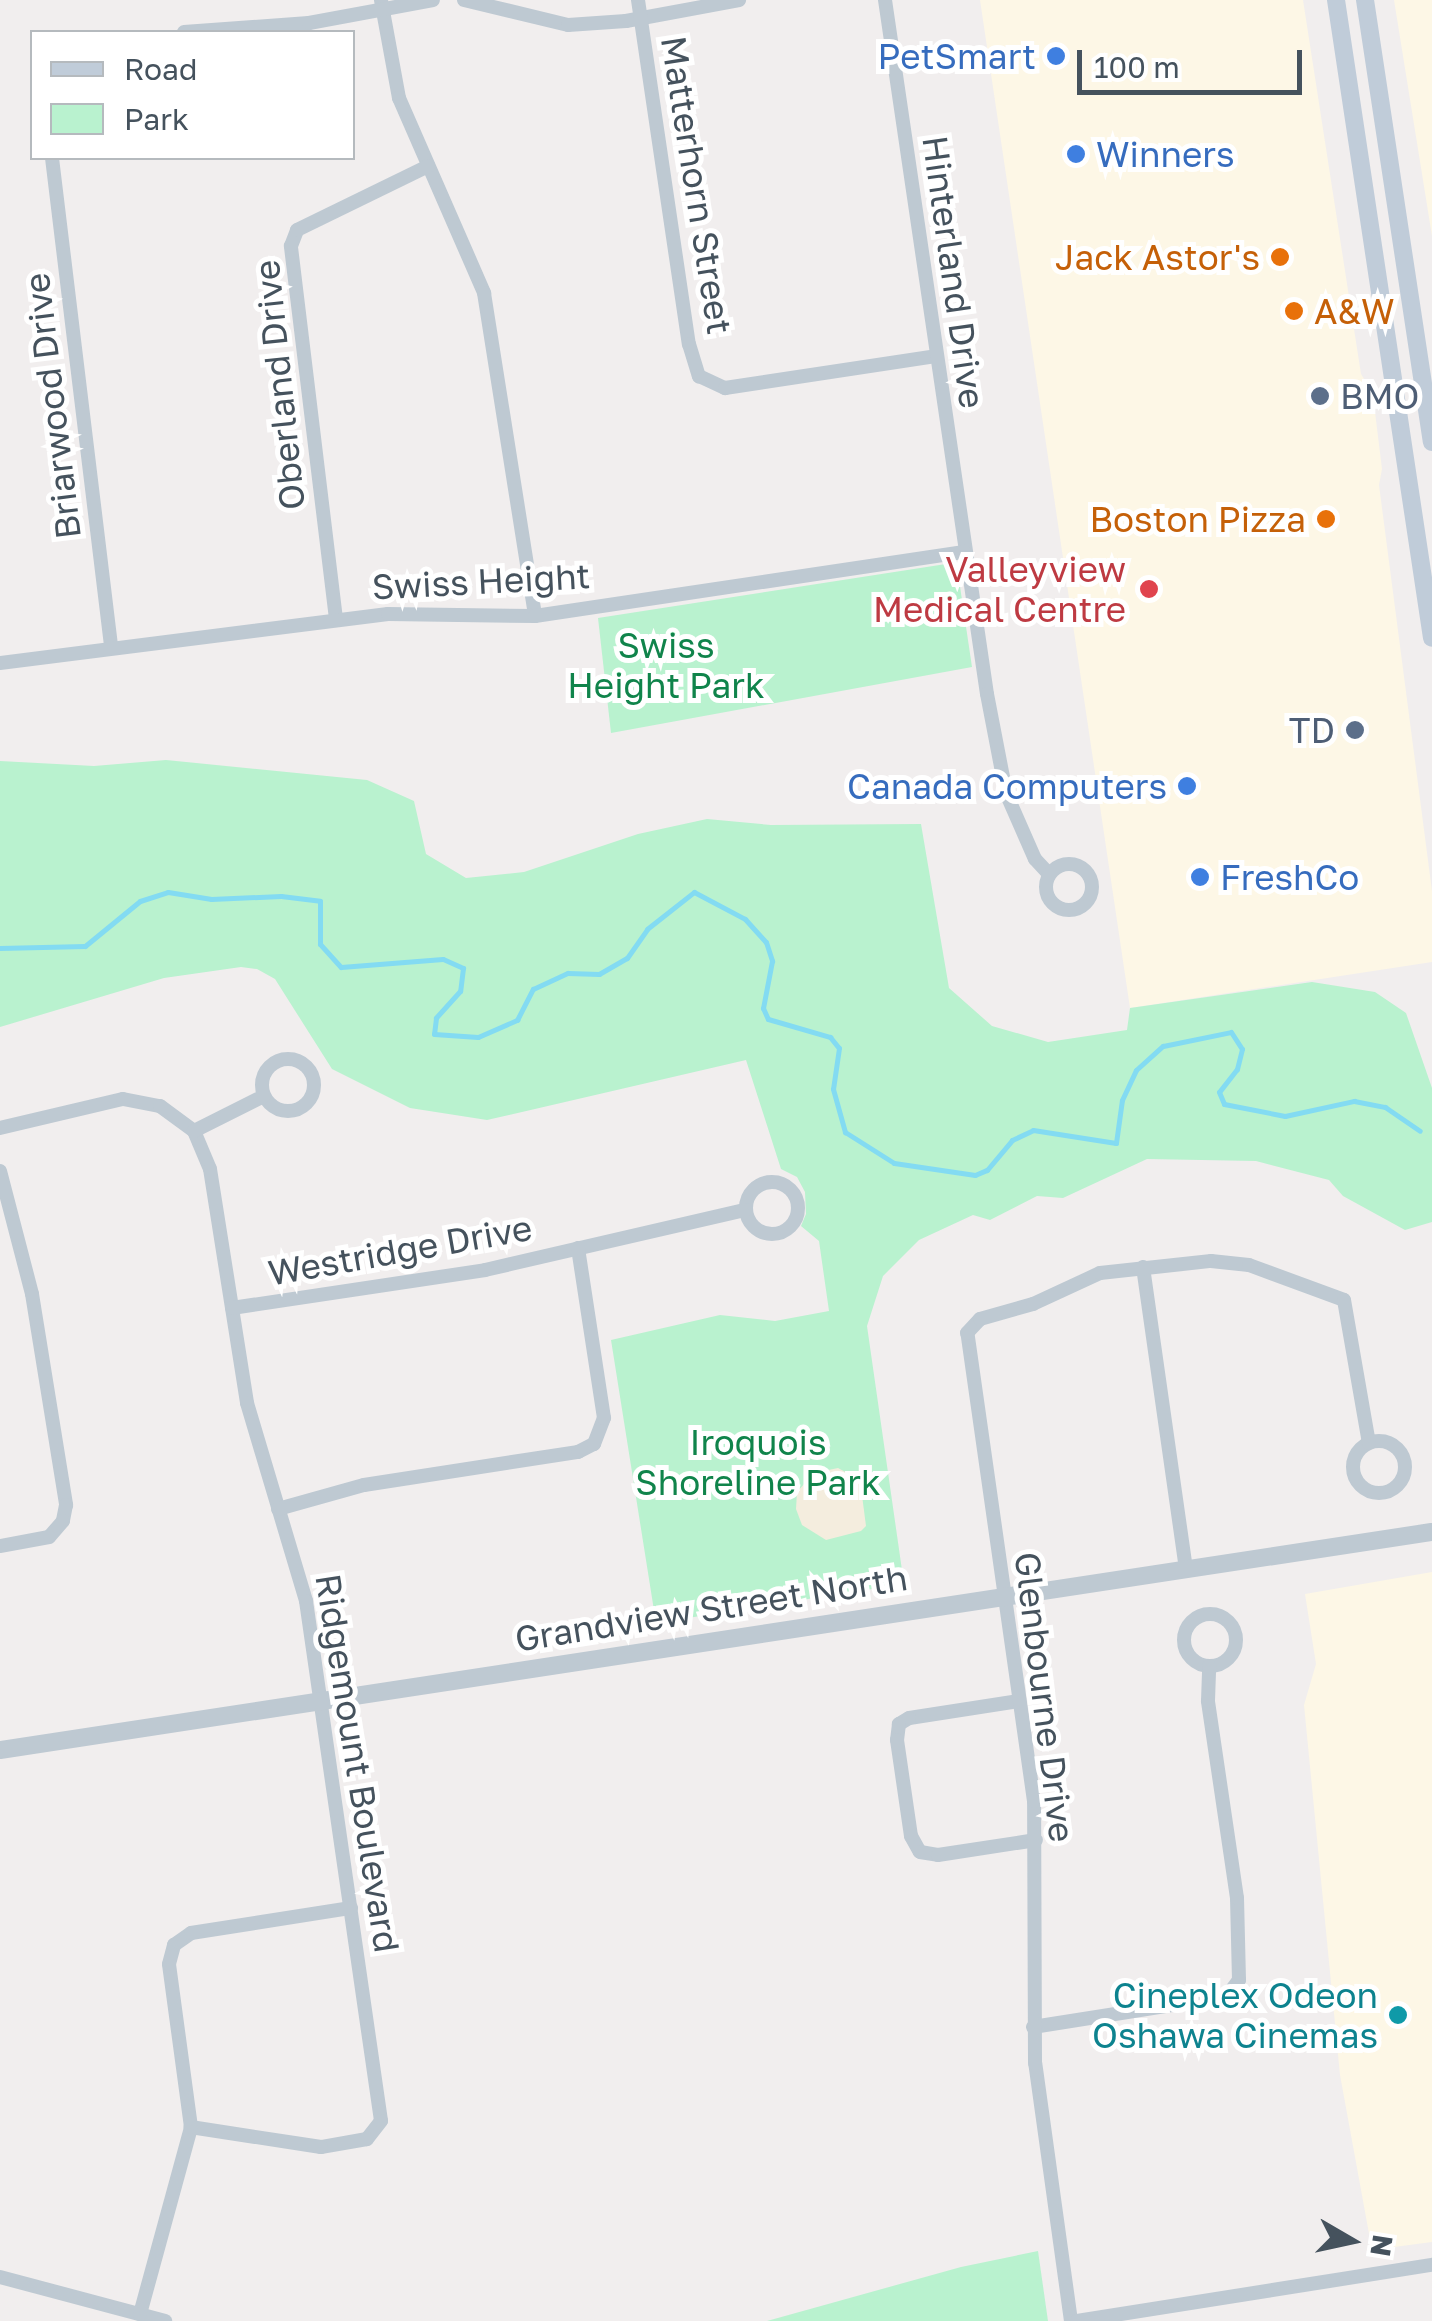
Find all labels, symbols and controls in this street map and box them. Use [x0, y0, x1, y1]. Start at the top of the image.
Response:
legend [30, 30, 355, 160]
scale bar [1082, 30, 1307, 92]
street label: Matterhorn Street [653, 33, 741, 337]
place label: PetSmart [878, 35, 1036, 77]
marker: PetSmart [1045, 45, 1067, 67]
text: 100 m [1094, 49, 1180, 85]
text: Road [124, 51, 198, 87]
text: Park [124, 101, 189, 137]
street label: Hinterland Drive [914, 133, 994, 411]
place label: Winners [1096, 133, 1235, 175]
marker: Winners [1065, 143, 1087, 165]
place label: Jack Astor's [1055, 236, 1260, 278]
marker: Jack Astor's [1269, 246, 1291, 268]
street label: Oberland Drive [245, 258, 313, 512]
street label: Briarwood Drive [15, 271, 89, 541]
place label: A&W [1314, 290, 1394, 332]
marker: A&W [1283, 300, 1305, 322]
place label: BMO [1340, 375, 1419, 417]
marker: BMO [1309, 385, 1331, 407]
place label: Boston Pizza [1090, 498, 1306, 540]
marker: Boston Pizza [1315, 508, 1337, 530]
place label: Valleyview Medical Centre [873, 548, 1126, 630]
street label: Swiss Height [371, 554, 591, 608]
marker: Valleyview Medical Centre [1136, 576, 1162, 602]
park label: Swiss Height Park [567, 624, 765, 706]
place label: TD [1289, 709, 1335, 751]
marker: TD [1344, 719, 1366, 741]
place label: Canada Computers [847, 765, 1167, 807]
marker: Canada Computers [1176, 775, 1198, 797]
place label: FreshCo [1220, 856, 1359, 898]
marker: FreshCo [1189, 866, 1211, 888]
street label: Westridge Drive [265, 1206, 535, 1294]
park label: Iroquois Shoreline Park [635, 1421, 881, 1503]
street label: Glenbourne Drive [1006, 1550, 1084, 1844]
street label: Grandview Street North [512, 1556, 910, 1660]
street label: Ridgemount Boulevard [307, 1571, 409, 1955]
place label: Cineplex Odeon Oshawa Cinemas [1092, 1974, 1378, 2056]
marker: Cineplex Odeon Oshawa Cinemas [1387, 2004, 1409, 2026]
north arrow [1302, 2191, 1402, 2291]
text: N [1364, 2233, 1400, 2259]

